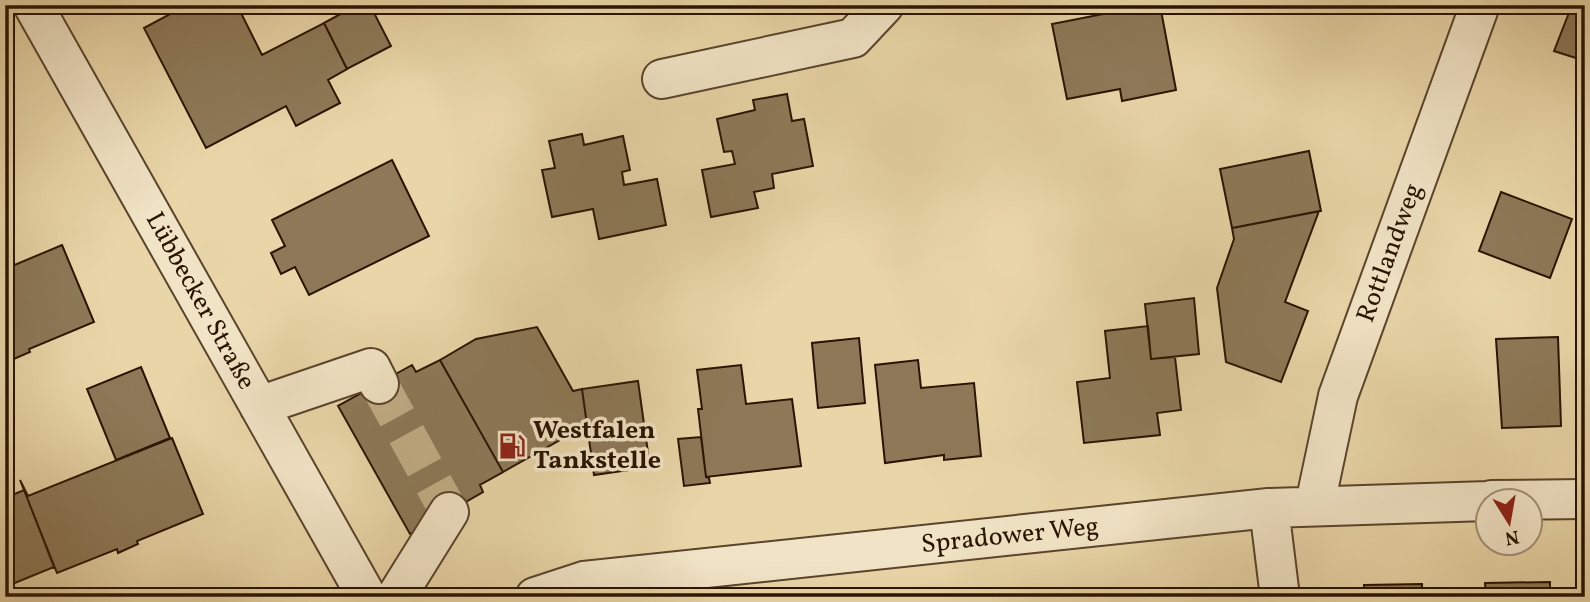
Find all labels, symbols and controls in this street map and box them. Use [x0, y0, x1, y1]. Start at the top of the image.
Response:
street label: Rottlandweg [1348, 178, 1432, 328]
street label: Lübbecker Straße [136, 206, 264, 396]
place label: Westfalen Tankstelle [533, 413, 661, 479]
fuel station icon: Westfalen Tankstelle [497, 431, 527, 461]
north arrow [1474, 486, 1544, 556]
street label: Spradower Weg [919, 509, 1101, 563]
text: N [1502, 523, 1521, 551]

